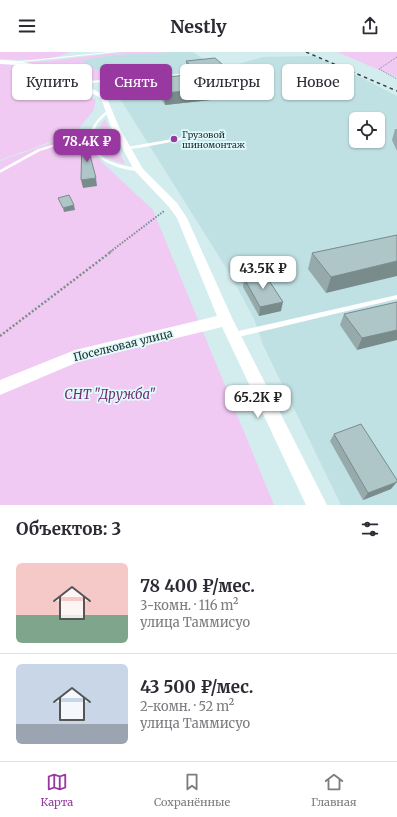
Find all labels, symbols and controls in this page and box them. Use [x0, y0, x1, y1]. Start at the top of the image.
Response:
icon: menu [16, 15, 38, 37]
text: Nestly [170, 15, 227, 38]
icon: share [359, 15, 381, 37]
chip: Купить [12, 64, 92, 100]
chip: Снять [100, 64, 172, 100]
chip: Фильтры [180, 64, 274, 100]
chip: Новое [282, 64, 354, 100]
map controls [349, 112, 385, 148]
button: locate [349, 112, 385, 148]
pin: 78.4K ₽ [50, 129, 124, 163]
place label: Грузовой шиномонтаж [182, 129, 246, 150]
text: 78.4K ₽ [63, 133, 112, 150]
marker: Грузовой шиномонтаж [169, 134, 179, 144]
pin: 43.5K ₽ [226, 256, 300, 290]
text: 43.5K ₽ [239, 260, 287, 277]
street label: Поселковая улица [72, 326, 174, 364]
pin: 65.2K ₽ [221, 385, 295, 419]
park label: СНТ "Дружба" [64, 386, 156, 403]
text: 65.2K ₽ [234, 389, 282, 406]
text: Объектов: 3 [16, 518, 121, 540]
icon: filters [359, 518, 381, 540]
text: 78 400 ₽/мес. [140, 575, 255, 597]
icon: home [48, 579, 96, 627]
text: 3-комн. · 116 m² [140, 597, 238, 614]
text: улица Таммисуо [140, 614, 250, 631]
text: 43 500 ₽/мес. [140, 676, 253, 698]
icon: home [48, 680, 96, 728]
text: 2-комн. · 52 m² [140, 698, 234, 715]
text: улица Таммисуо [140, 715, 250, 732]
tab: Карта [40, 771, 73, 809]
tab: Сохранённые [154, 771, 230, 809]
tab: Главная [311, 771, 357, 809]

